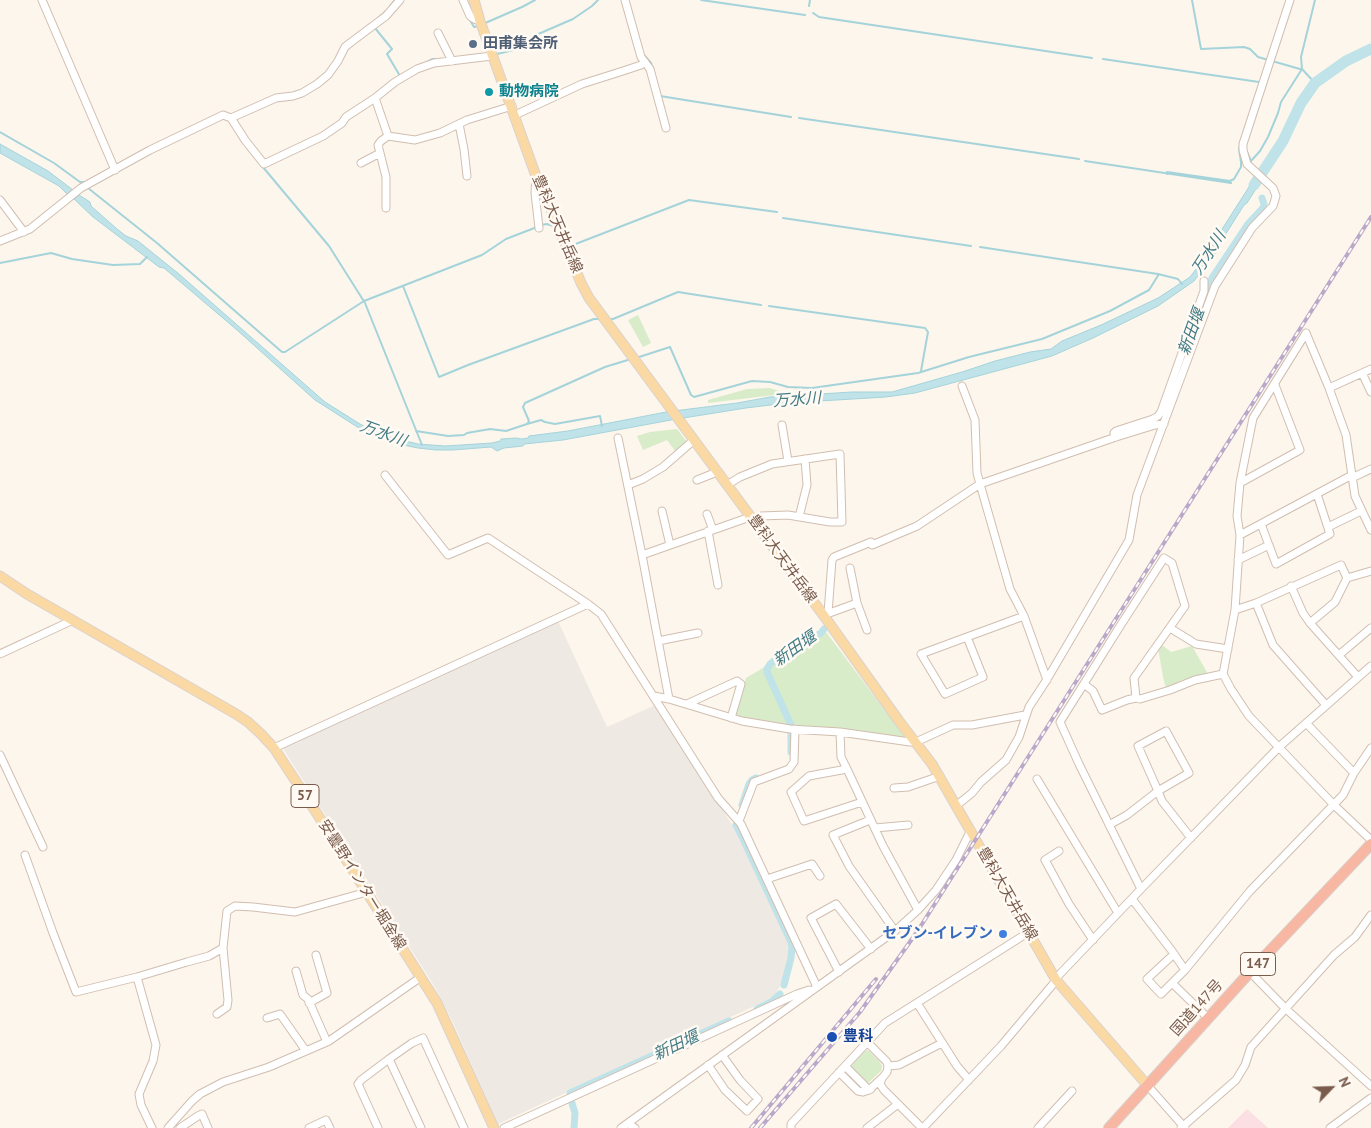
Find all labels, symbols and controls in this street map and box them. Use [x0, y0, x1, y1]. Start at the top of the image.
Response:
place label: 田甫集会所 [483, 35, 558, 53]
marker: 田甫集会所 [467, 38, 479, 50]
place label: 動物病院 [499, 83, 559, 101]
marker: 動物病院 [483, 86, 495, 98]
street label: 豊科大天井岳線 [528, 172, 586, 276]
water label: 万水川 [1188, 228, 1230, 278]
water label: 新田堰 [1175, 306, 1209, 358]
water label: 万水川 [772, 389, 822, 411]
water label: 万水川 [357, 417, 409, 451]
street label: 豊科大天井岳線 [744, 511, 820, 607]
water label: 新田堰 [770, 627, 820, 671]
road number: 57 [291, 784, 319, 808]
street label: 安曇野インター堀金線 [315, 817, 409, 953]
street label: 豊科大天井岳線 [973, 844, 1041, 944]
place label: セブン-イレブン [883, 925, 993, 943]
marker: セブン-イレブン [997, 928, 1009, 940]
road number: 147 [1240, 952, 1276, 976]
street label: 国道147号 [1167, 976, 1227, 1040]
water label: 新田堰 [650, 1027, 702, 1065]
place label: 豊科 [843, 1028, 873, 1046]
marker: 豊科 [825, 1030, 839, 1044]
north arrow [1306, 1063, 1356, 1113]
text: N [1335, 1074, 1355, 1090]

